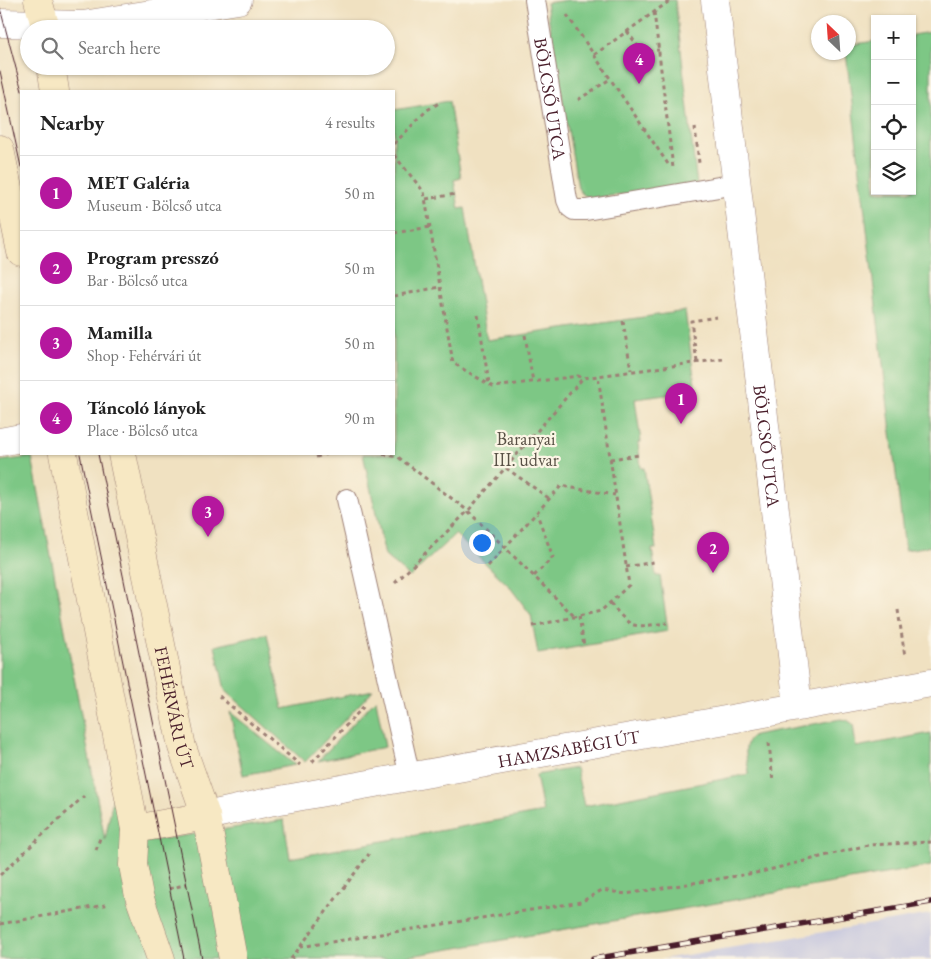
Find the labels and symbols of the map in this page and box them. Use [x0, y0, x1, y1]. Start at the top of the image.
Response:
north arrow [811, 15, 856, 60]
street label: BÖLCSŐ UTCA [530, 36, 572, 162]
pin: 4 [623, 43, 655, 84]
pin: 1 [665, 383, 697, 424]
street label: BÖLCSŐ UTCA [749, 383, 786, 509]
park label: Baranyai III. udvar [493, 427, 559, 471]
pin: 3 [192, 496, 224, 537]
your location [469, 530, 495, 556]
pin: 2 [697, 532, 729, 573]
street label: FEHÉRVÁRI ÚT [150, 644, 201, 773]
street label: HAMZSABÉGI ÚT [496, 724, 642, 772]

